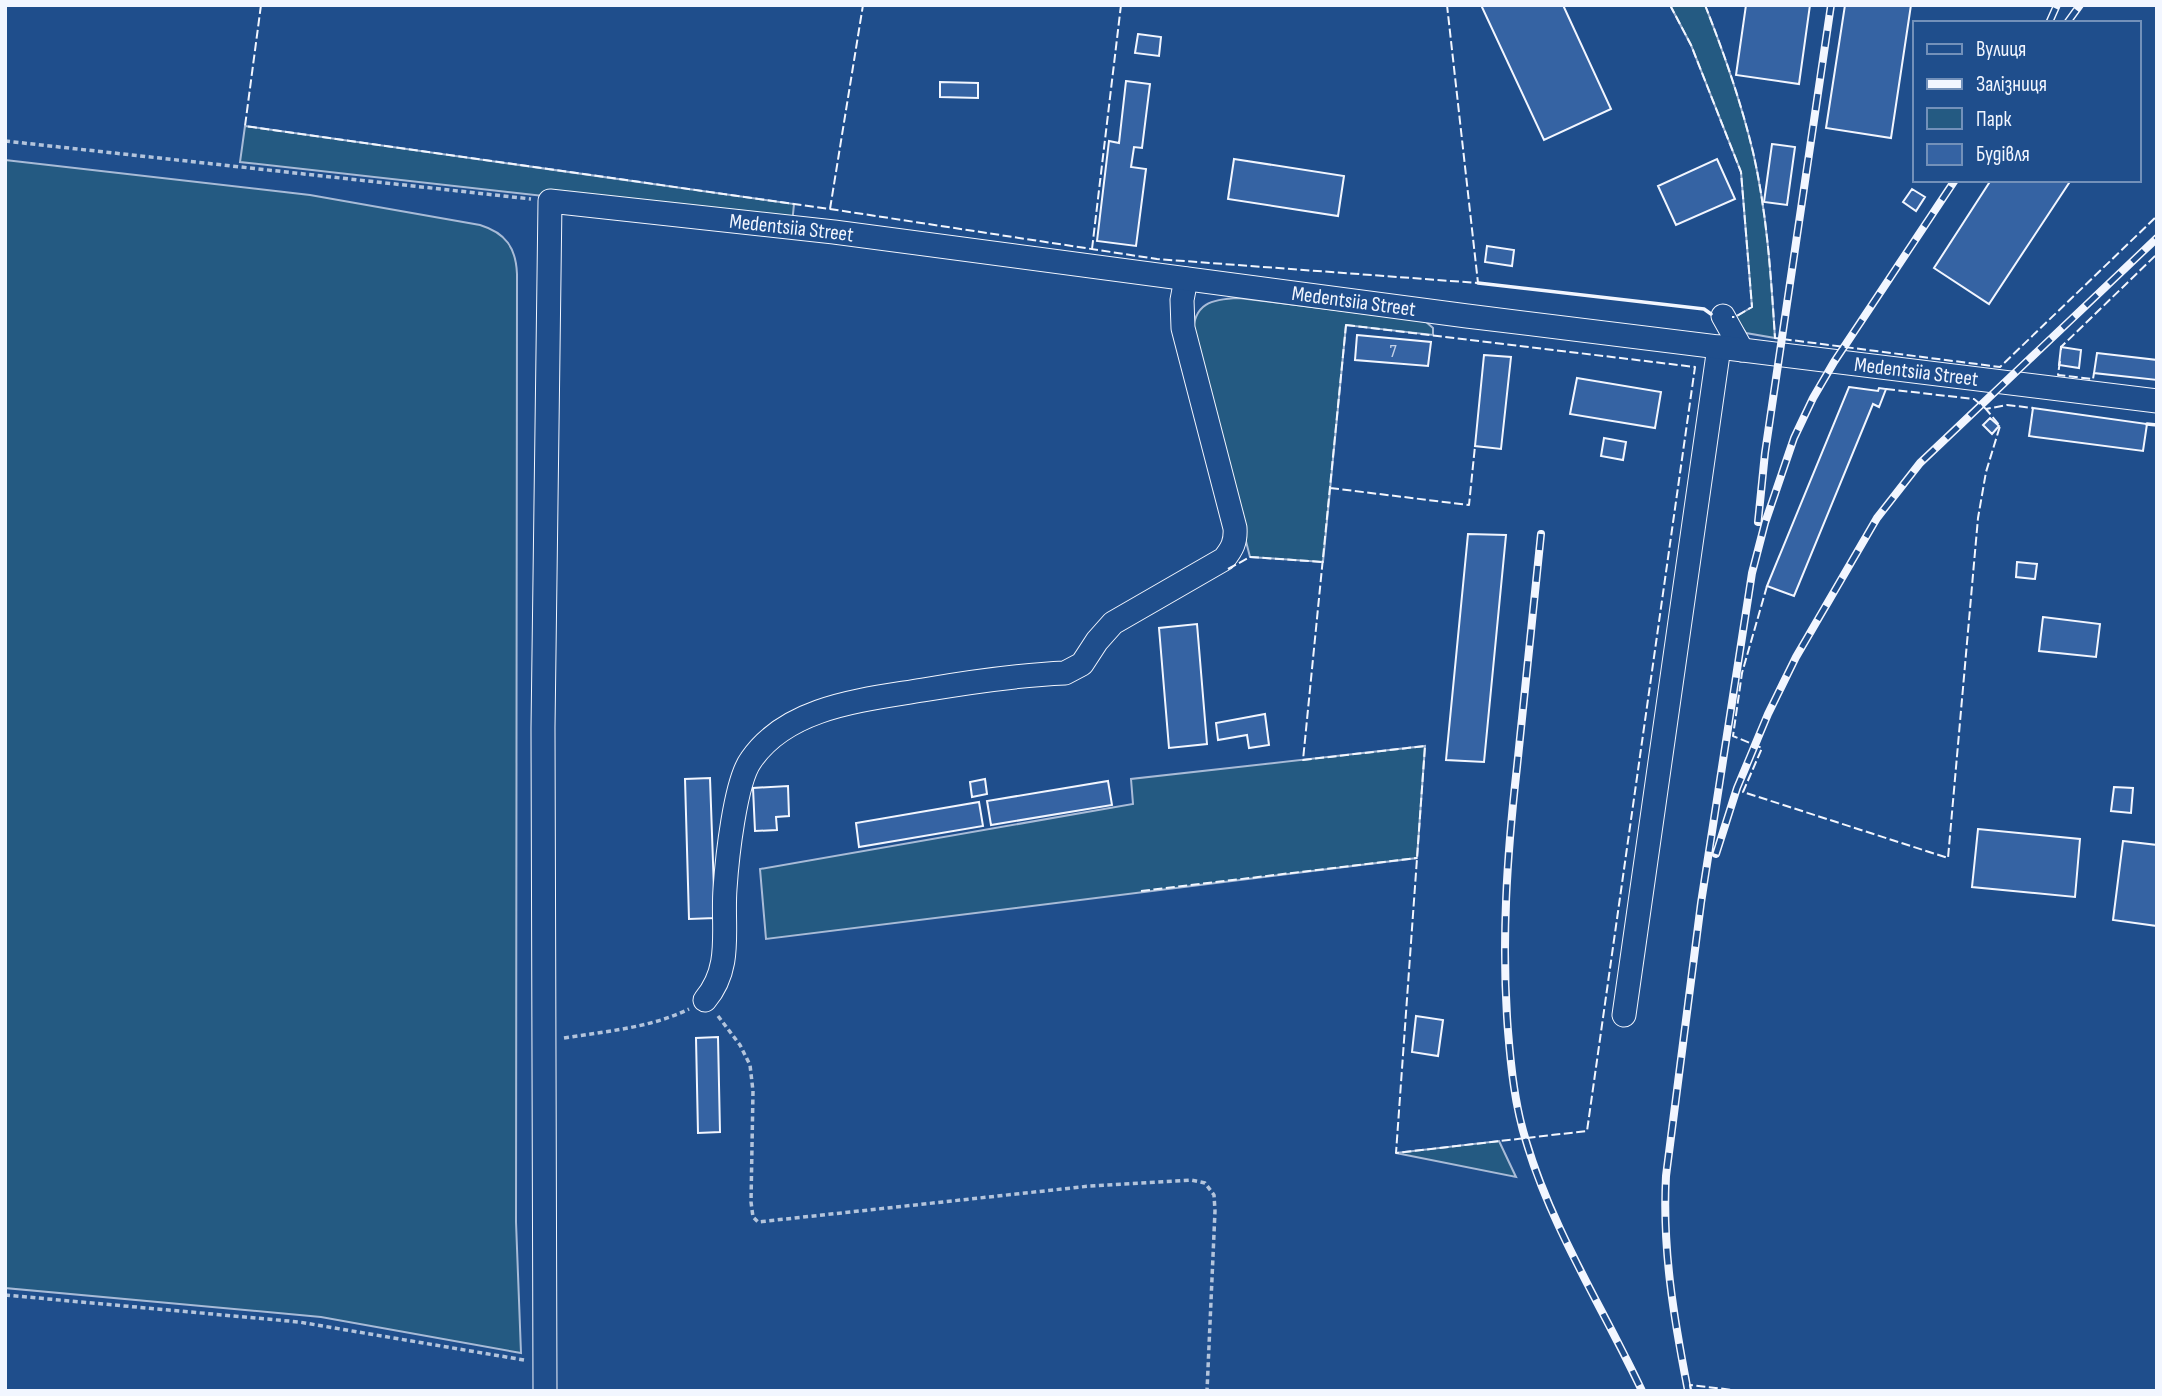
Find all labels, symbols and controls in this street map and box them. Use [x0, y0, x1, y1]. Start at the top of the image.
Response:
legend [1913, 21, 2141, 182]
text: Вулиця [1976, 37, 2026, 62]
text: Залізниця [1976, 72, 2047, 97]
text: Парк [1976, 107, 2011, 132]
text: Будівля [1976, 142, 2030, 167]
street label: Medentsiia Street [728, 208, 855, 247]
street label: Medentsiia Street [1290, 280, 1417, 322]
house number: 7 [1389, 341, 1397, 362]
street label: Medentsiia Street [1853, 351, 1980, 391]

